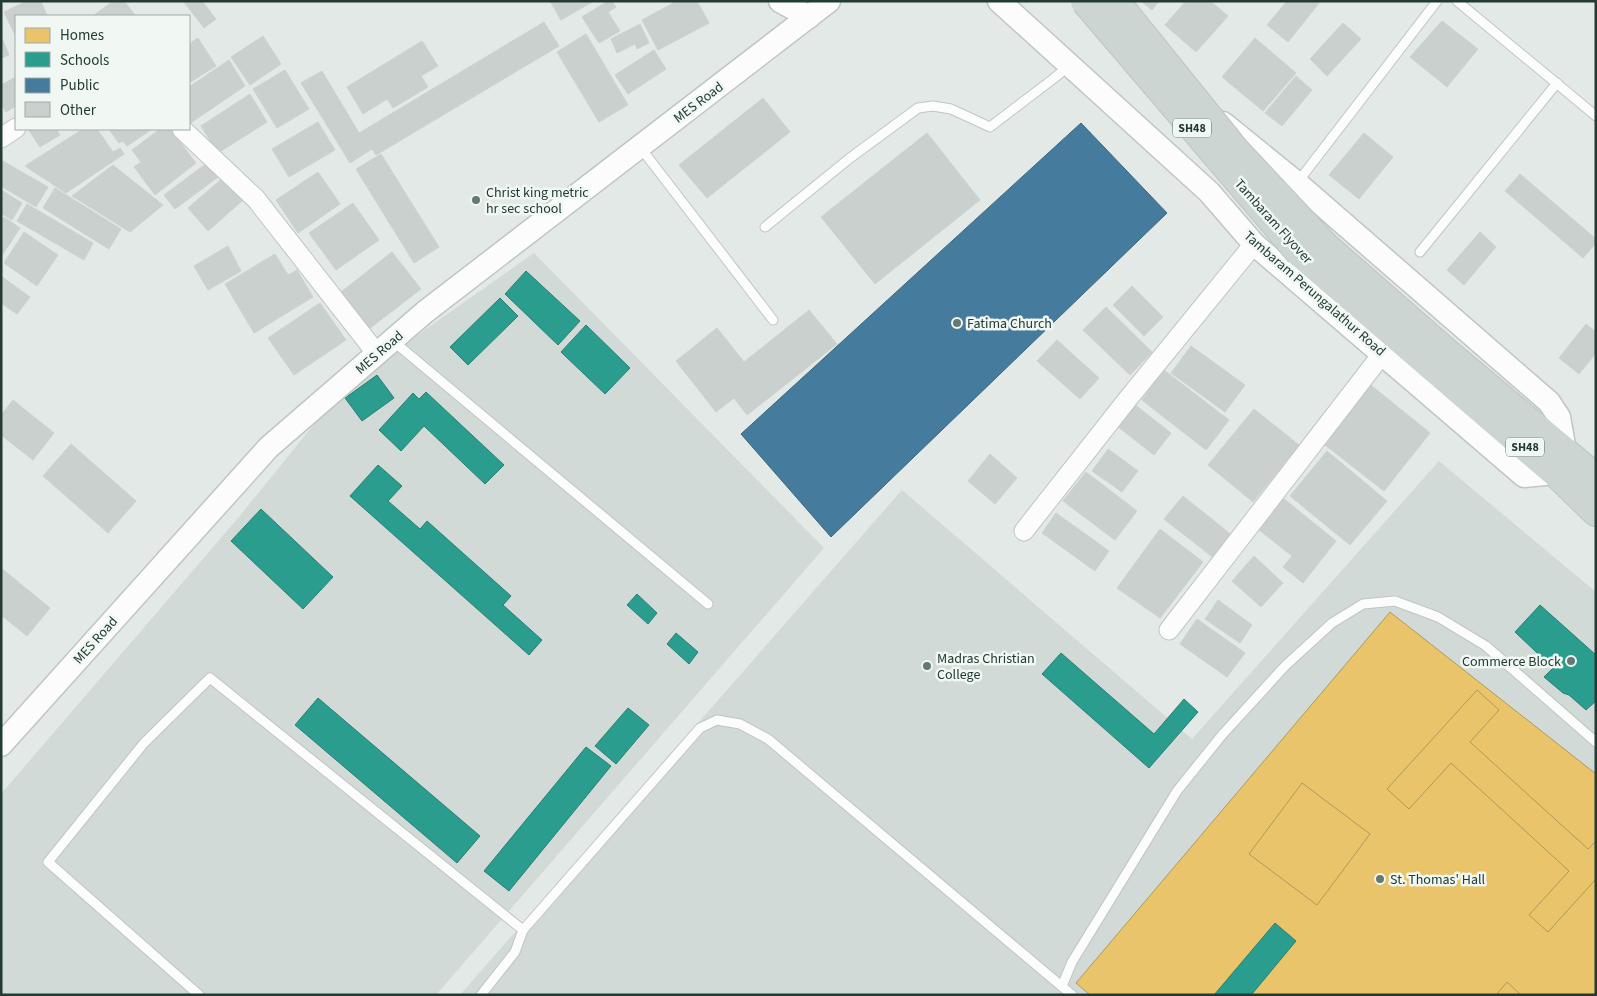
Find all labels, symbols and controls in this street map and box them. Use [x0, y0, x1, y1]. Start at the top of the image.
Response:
legend [15, 15, 190, 130]
text: Homes [60, 25, 104, 46]
text: Schools [60, 50, 109, 71]
text: Public [60, 75, 99, 96]
street label: MES Road [669, 77, 728, 128]
text: Other [60, 100, 97, 121]
road number: SH48 [1173, 119, 1211, 138]
street label: Tambaram Flyover [1230, 175, 1317, 269]
place label: Christ king metric hr sec school [486, 183, 589, 219]
marker: Christ king metric hr sec school [470, 194, 482, 206]
street label: Tambaram Perungalathur Road [1239, 226, 1390, 361]
place label: Fatima Church [967, 314, 1052, 334]
marker: Fatima Church [951, 317, 963, 329]
street label: MES Road [351, 326, 408, 379]
road number: SH48 [1506, 438, 1544, 457]
street label: MES Road [69, 612, 123, 669]
place label: Madras Christian College [937, 649, 1035, 685]
place label: Commerce Block [1462, 652, 1561, 672]
marker: Commerce Block [1565, 655, 1577, 667]
marker: Madras Christian College [921, 660, 933, 672]
place label: St. Thomas' Hall [1390, 870, 1486, 890]
marker: St. Thomas' Hall [1374, 873, 1386, 885]

